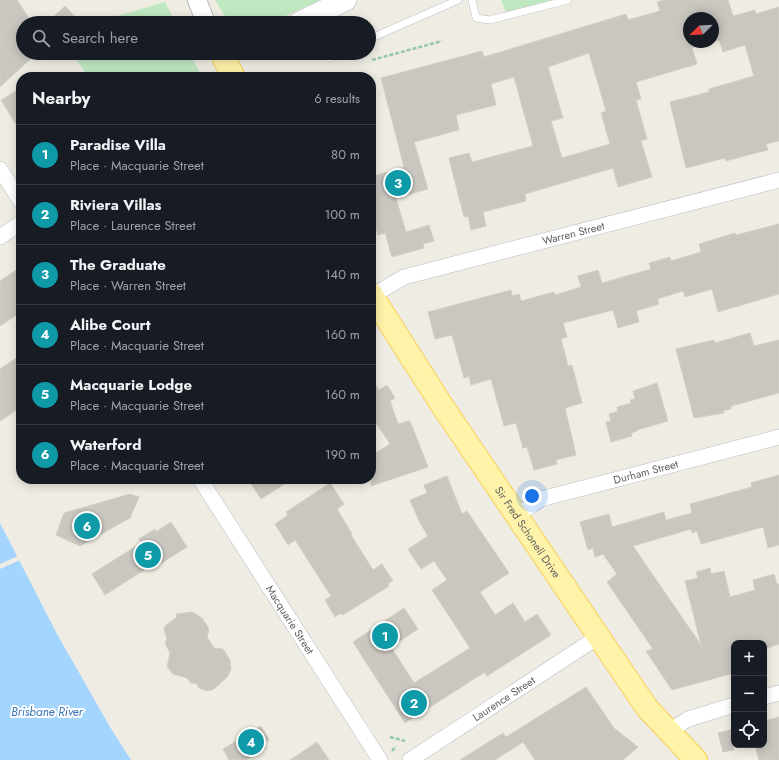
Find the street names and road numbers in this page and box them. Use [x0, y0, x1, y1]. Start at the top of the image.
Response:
street label: Warren Street [540, 217, 606, 249]
street label: Durham Street [612, 456, 680, 488]
street label: Sir Fred Schonell Drive [491, 483, 565, 581]
street label: Macquarie Street [262, 582, 318, 657]
street label: Laurence Street [469, 672, 538, 725]

